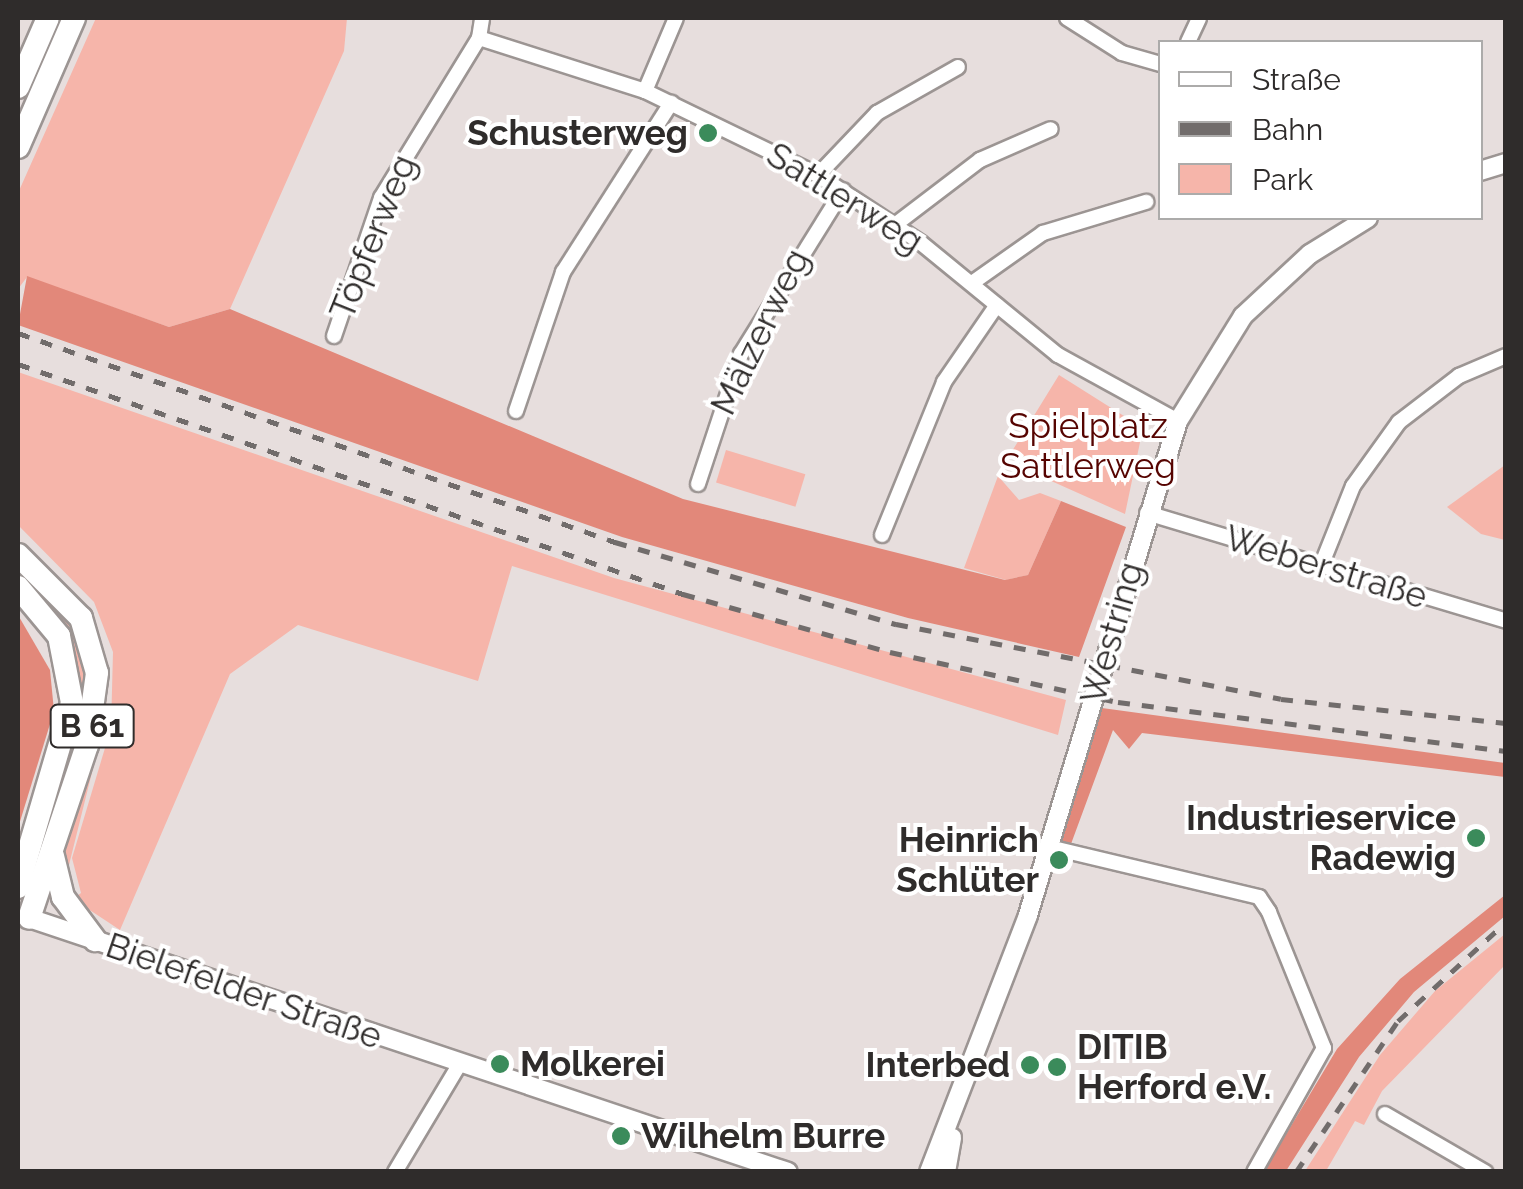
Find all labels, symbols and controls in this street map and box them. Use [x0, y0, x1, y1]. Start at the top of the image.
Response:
legend [1158, 40, 1483, 220]
text: Straße [1252, 62, 1341, 97]
place label: Schusterweg [467, 112, 688, 154]
text: Bahn [1252, 112, 1323, 147]
marker: Schusterweg [697, 122, 719, 144]
street label: Sattlerweg [759, 134, 931, 262]
street label: Töpferweg [321, 149, 425, 325]
text: Park [1252, 162, 1313, 197]
street label: Mälzerweg [702, 242, 818, 422]
park label: Spielplatz Sattlerweg [1000, 405, 1176, 487]
street label: Weberstraße [1220, 516, 1432, 618]
street label: Westring [1072, 557, 1152, 709]
road number: B 61 [49, 699, 134, 753]
place label: Industrieservice Radewig [1186, 797, 1456, 879]
place label: Heinrich Schlüter [896, 819, 1039, 901]
marker: Industrieservice Radewig [1465, 827, 1487, 849]
marker: Heinrich Schlüter [1048, 849, 1070, 871]
street label: Bielefelder Straße [100, 924, 388, 1058]
place label: DITIB Herford e.V. [1077, 1026, 1271, 1108]
place label: Molkerei [520, 1043, 665, 1085]
place label: Interbed [865, 1044, 1010, 1086]
marker: Molkerei [489, 1053, 511, 1075]
marker: Interbed [1019, 1054, 1041, 1076]
marker: DITIB Herford e.V. [1046, 1056, 1068, 1078]
place label: Wilhelm Burre [641, 1115, 885, 1157]
marker: Wilhelm Burre [610, 1125, 632, 1147]

